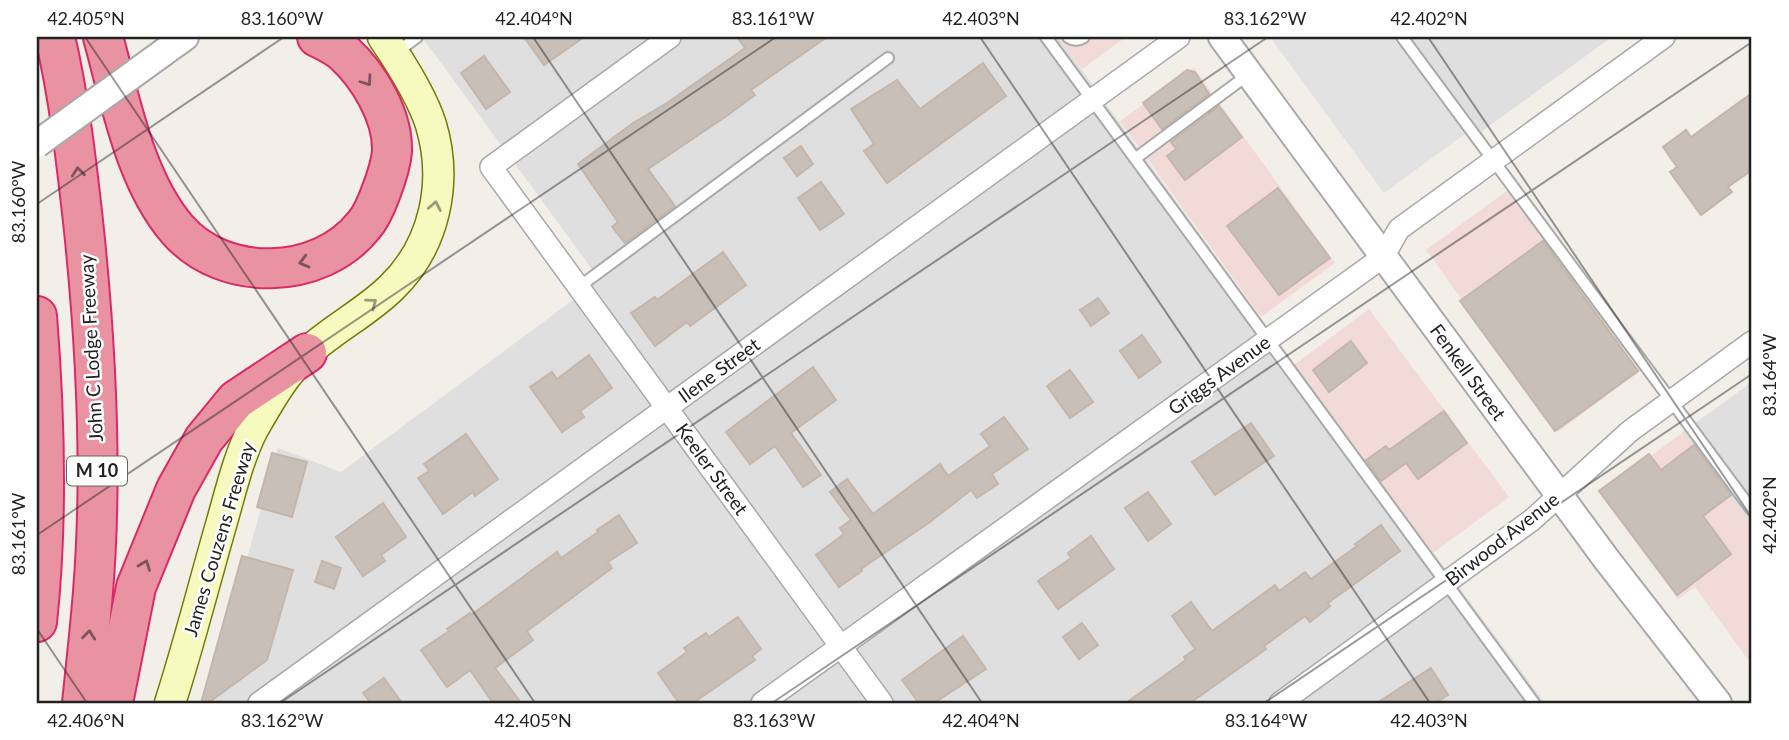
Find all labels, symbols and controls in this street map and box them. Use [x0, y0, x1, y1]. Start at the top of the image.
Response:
text: 42.405°N [47, 7, 125, 29]
text: 83.160°W [241, 7, 324, 29]
text: 42.404°N [495, 7, 573, 29]
text: 83.161°W [732, 7, 815, 29]
text: 42.403°N [942, 7, 1020, 29]
text: 83.162°W [1224, 7, 1307, 29]
text: 42.402°N [1390, 7, 1468, 29]
one-way arrow [359, 73, 371, 86]
text: 83.160°W [7, 160, 29, 243]
one-way arrow [70, 166, 85, 177]
one-way arrow [427, 200, 442, 212]
street label: John C Lodge Freeway [74, 254, 107, 442]
one-way arrow [298, 254, 310, 268]
one-way arrow [364, 299, 377, 311]
street label: Fenkell Street [1426, 319, 1511, 425]
street label: Griggs Avenue [1163, 330, 1274, 419]
street label: Ilene Street [673, 332, 764, 407]
text: 83.164°W [1758, 333, 1780, 416]
street label: Keeler Street [671, 418, 754, 519]
street label: James Couzens Freeway [178, 439, 259, 639]
road number: M 10 [67, 457, 127, 486]
text: 42.402°N [1758, 476, 1780, 554]
street label: Birwood Avenue [1440, 487, 1563, 590]
text: 83.161°W [7, 492, 29, 575]
one-way arrow [136, 560, 150, 572]
one-way arrow [81, 630, 96, 641]
text: 42.406°N [47, 709, 125, 731]
text: 83.162°W [241, 709, 324, 731]
text: 42.405°N [494, 709, 572, 731]
text: 83.163°W [733, 709, 816, 731]
text: 42.404°N [942, 709, 1020, 731]
text: 83.164°W [1225, 709, 1308, 731]
text: 42.403°N [1390, 709, 1468, 731]

